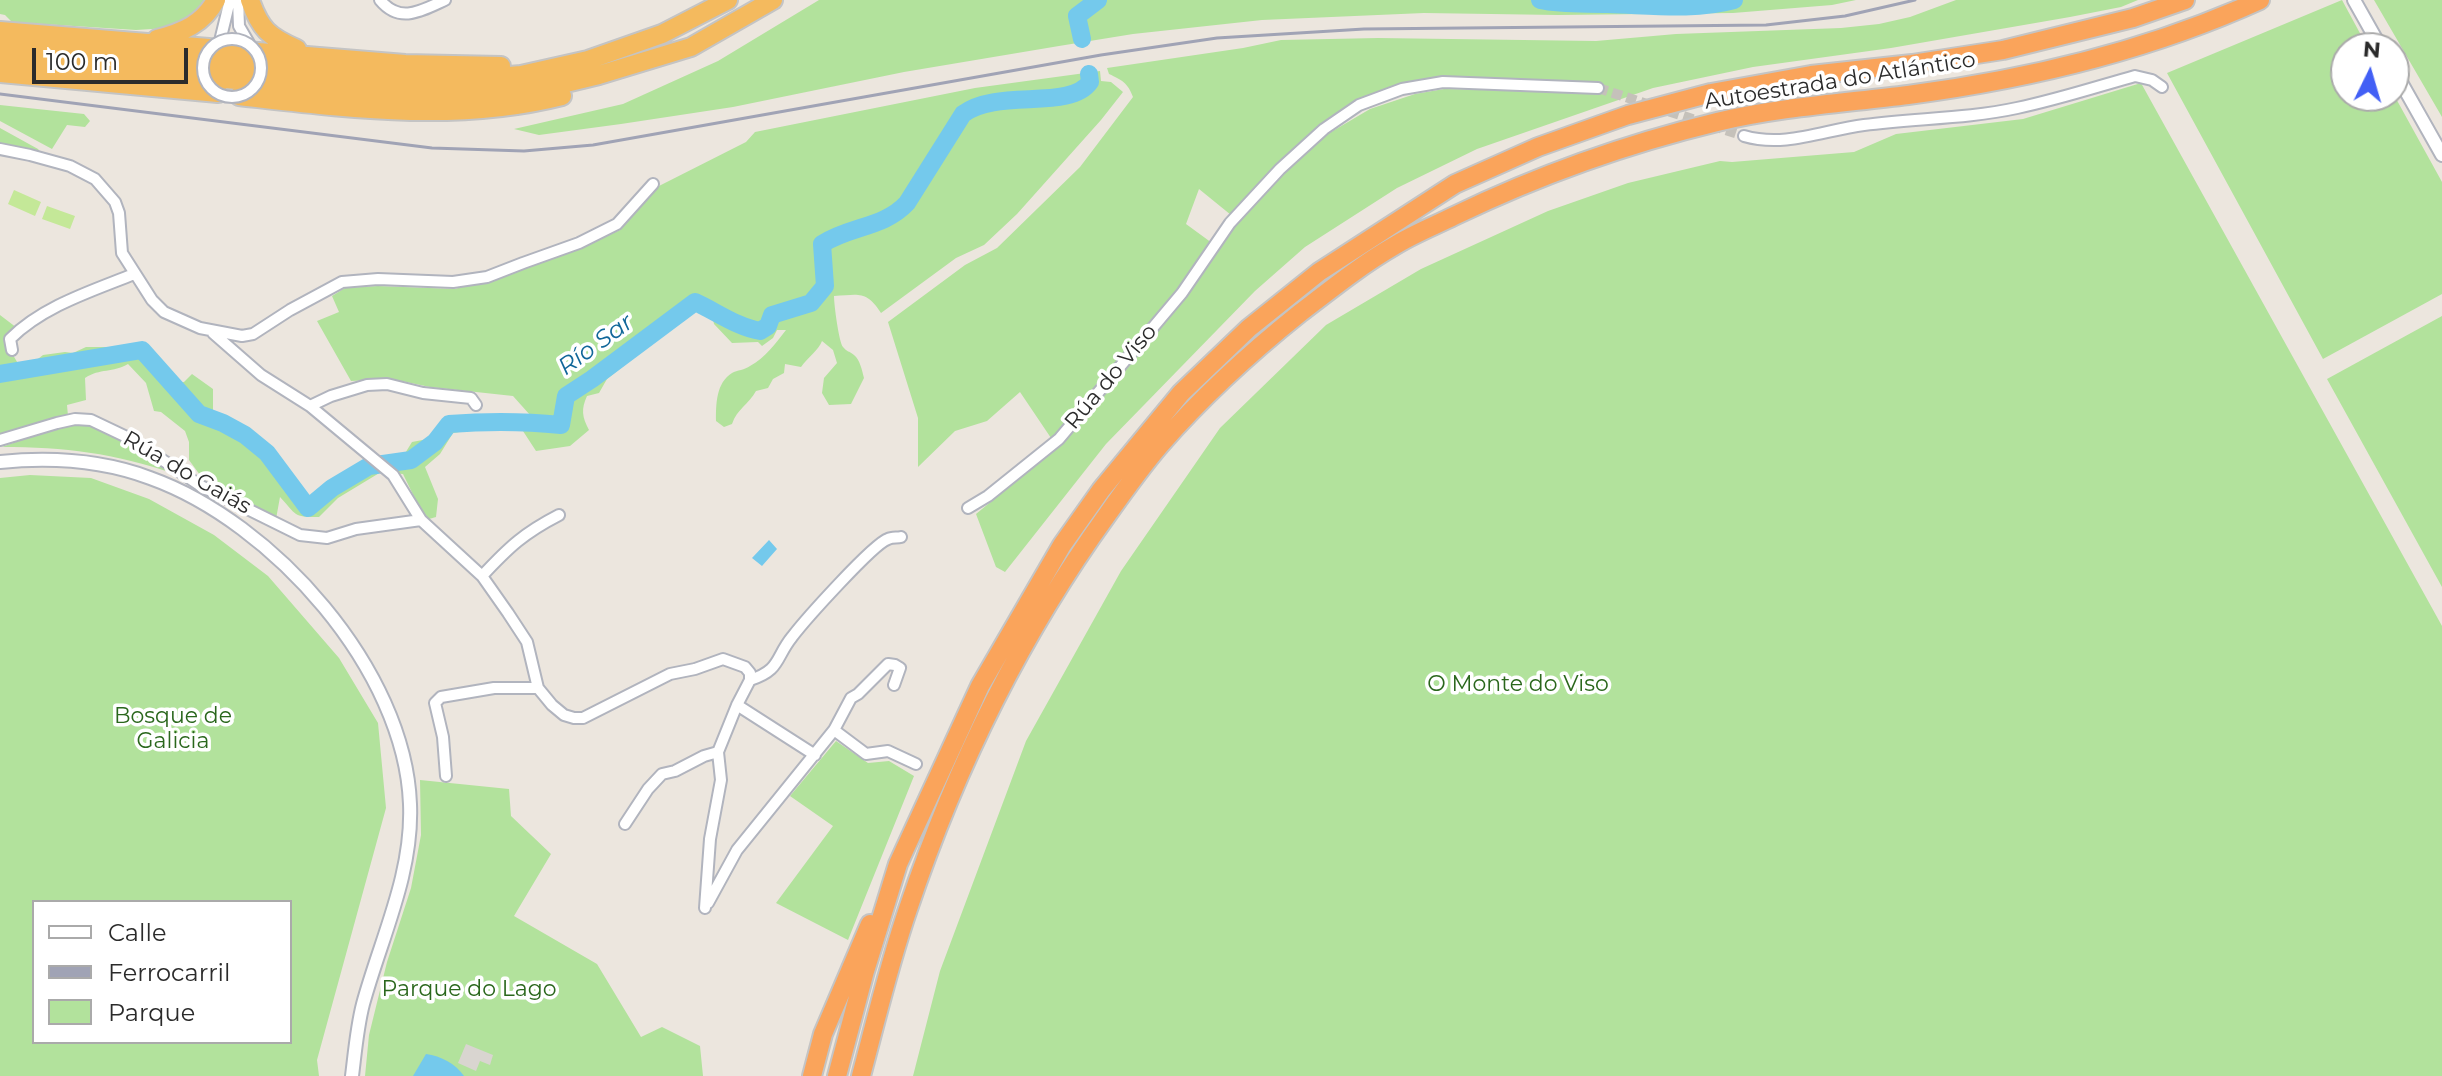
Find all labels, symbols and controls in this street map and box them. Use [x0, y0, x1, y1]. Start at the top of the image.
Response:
scale bar [36, 32, 192, 82]
north arrow [2330, 32, 2410, 112]
text: N [2362, 35, 2382, 64]
text: 100 m [46, 47, 118, 76]
street label: Autoestrada do Atlántico [1703, 47, 1977, 115]
water label: Río Sar [553, 308, 639, 382]
street label: Rúa do Viso [1059, 319, 1163, 435]
street label: Rúa do Gaiás [118, 426, 256, 520]
park label: O Monte do Viso [1427, 672, 1609, 698]
park label: Bosque de Galicia [114, 704, 232, 756]
legend [32, 900, 292, 1044]
text: Calle [108, 918, 166, 947]
text: Ferrocarril [108, 958, 231, 987]
park label: Parque do Lago [381, 977, 557, 1003]
text: Parque [108, 998, 195, 1027]

